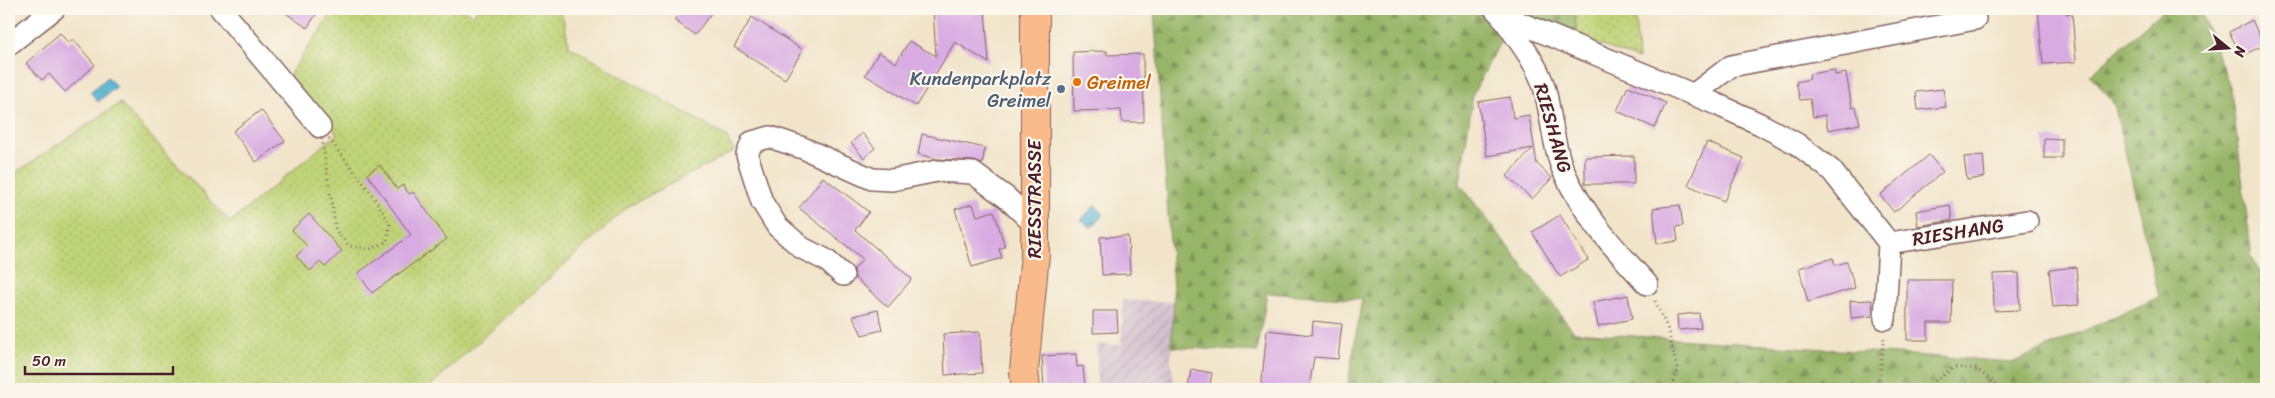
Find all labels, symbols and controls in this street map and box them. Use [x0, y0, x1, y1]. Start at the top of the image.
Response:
north arrow [2202, 22, 2252, 72]
text: N [2226, 42, 2254, 61]
place label: Kundenparkplatz Greimel [910, 62, 1052, 117]
place label: Greimel [1087, 66, 1151, 99]
marker: Greimel [1071, 76, 1083, 88]
street label: RIESHANG [1524, 79, 1582, 177]
marker: Kundenparkplatz Greimel [1055, 83, 1067, 95]
street label: RIESSTRASSE [1018, 138, 1051, 258]
street label: RIESHANG [1910, 208, 2006, 256]
scale bar [25, 343, 172, 375]
text: 50 m [32, 348, 67, 374]

